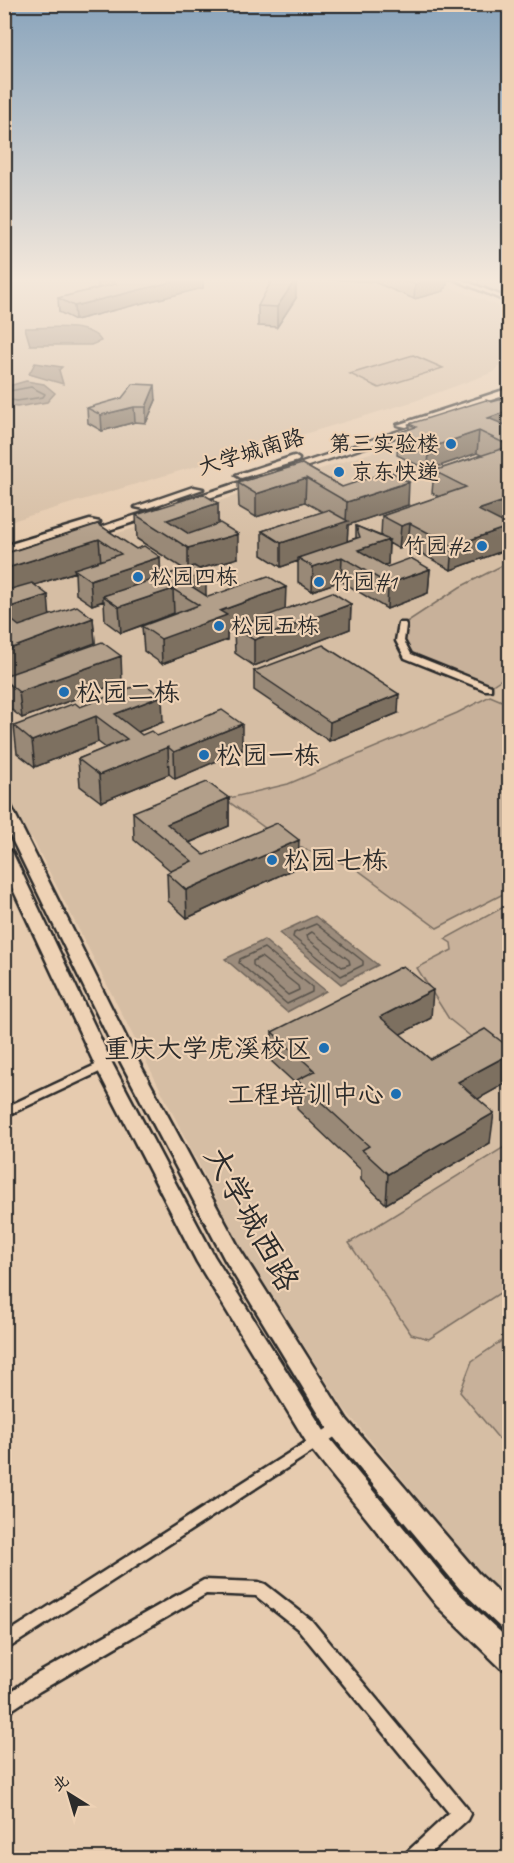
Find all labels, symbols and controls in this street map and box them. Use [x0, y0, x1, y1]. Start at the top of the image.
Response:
street label: 大学城南路 [194, 423, 308, 481]
place label: 第三实验楼 [329, 430, 439, 458]
marker: 第三实验楼 [444, 437, 458, 451]
place label: 京东快递 [351, 458, 439, 486]
marker: 京东快递 [332, 465, 346, 479]
place label: 竹园#2 [404, 532, 472, 560]
marker: 竹园#2 [475, 539, 489, 553]
place label: 松园四栋 [150, 563, 238, 591]
place label: 竹园#1 [331, 568, 398, 596]
marker: 松园四栋 [131, 570, 145, 584]
marker: 竹园#1 [312, 575, 326, 589]
place label: 松园五栋 [231, 612, 319, 640]
marker: 松园五栋 [212, 619, 226, 633]
place label: 松园二栋 [76, 676, 180, 709]
marker: 松园二栋 [57, 685, 71, 699]
place label: 松园一栋 [216, 739, 320, 772]
marker: 松园一栋 [197, 748, 211, 762]
place label: 松园七栋 [284, 844, 388, 877]
marker: 松园七栋 [265, 853, 279, 867]
place label: 重庆大学虎溪校区 [104, 1032, 312, 1065]
marker: 重庆大学虎溪校区 [317, 1041, 331, 1055]
place label: 工程培训中心 [228, 1078, 384, 1111]
marker: 工程培训中心 [389, 1087, 403, 1101]
street label: 大学城西路 [195, 1139, 309, 1299]
north arrow [39, 1764, 99, 1824]
text: 北 [48, 1770, 73, 1796]

